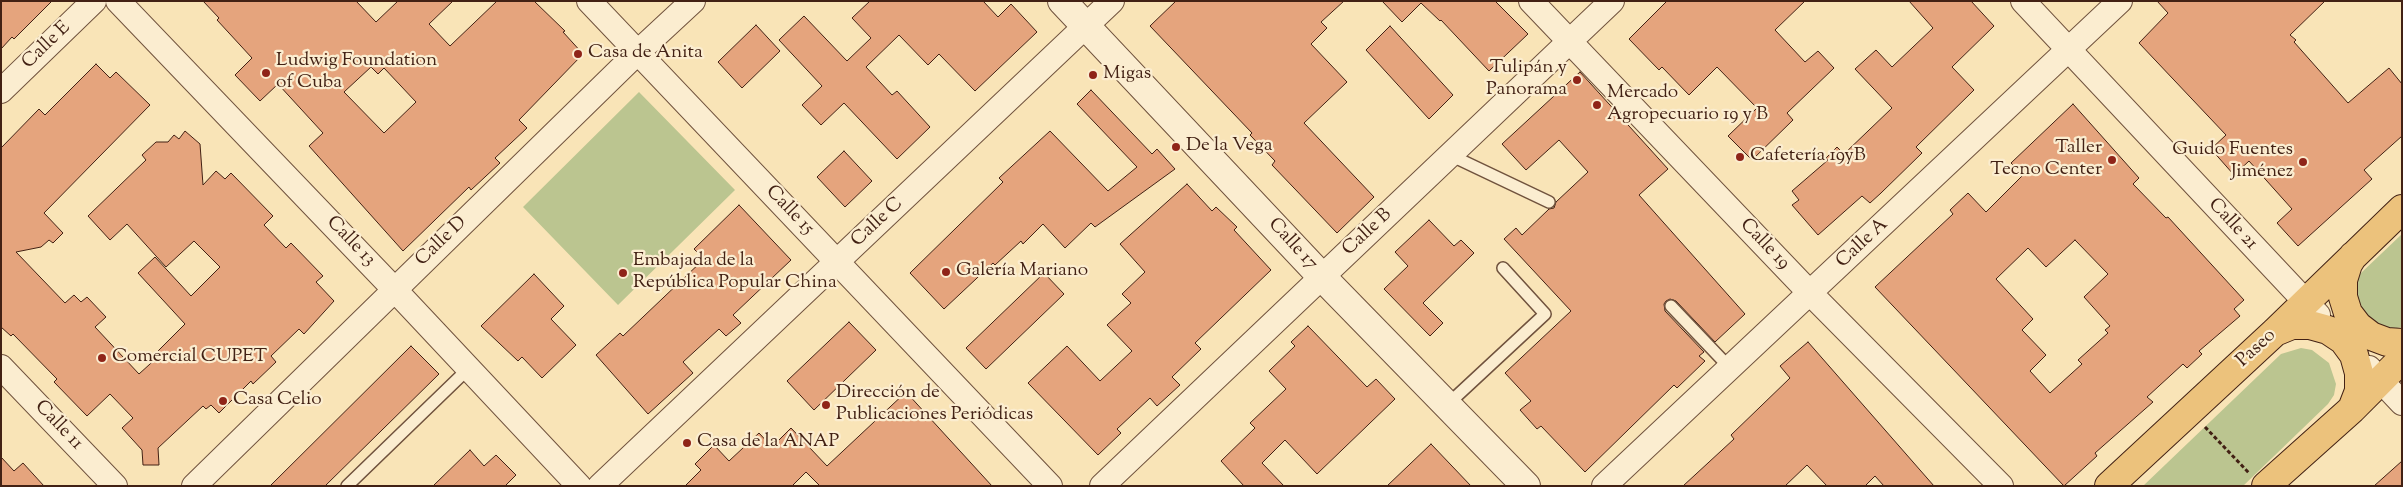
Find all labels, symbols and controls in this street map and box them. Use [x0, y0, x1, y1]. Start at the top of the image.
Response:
street label: Calle E [18, 17, 76, 75]
place label: Casa de Anita [588, 43, 703, 65]
marker: Casa de Anita [572, 48, 584, 60]
place label: Ludwig Foundation of Cuba [276, 51, 437, 95]
place label: Tulipán y Panorama [1486, 58, 1567, 102]
place label: Migas [1103, 64, 1151, 86]
marker: Ludwig Foundation of Cuba [260, 67, 272, 79]
marker: Migas [1087, 69, 1099, 81]
marker: Tulipán y Panorama [1571, 74, 1583, 86]
place label: Mercado Agropecuario 19 y B [1607, 83, 1768, 127]
marker: Mercado Agropecuario 19 y B [1591, 99, 1603, 111]
place label: De la Vega [1186, 136, 1272, 158]
place label: Taller Tecno Center [1990, 138, 2102, 182]
place label: Guido Fuentes Jiménez [2172, 140, 2293, 184]
marker: De la Vega [1170, 141, 1182, 153]
place label: Cafetería 19yB [1750, 146, 1866, 168]
marker: Cafetería 19yB [1734, 151, 1746, 163]
marker: Taller Tecno Center [2106, 154, 2118, 166]
marker: Guido Fuentes Jiménez [2297, 156, 2309, 168]
street label: Calle 15 [760, 181, 818, 241]
street label: Calle C [847, 193, 909, 253]
street label: Calle 21 [2202, 194, 2262, 256]
street label: Calle B [1339, 205, 1397, 261]
street label: Calle 13 [321, 212, 379, 272]
street label: Calle D [412, 212, 472, 272]
street label: Calle 17 [1262, 214, 1322, 276]
street label: Calle A [1832, 214, 1894, 274]
street label: Calle 19 [1734, 215, 1794, 275]
place label: Embajada de la República Popular China [633, 251, 837, 295]
place label: Galería Mariano [956, 261, 1088, 283]
marker: Galería Mariano [940, 266, 952, 278]
marker: Embajada de la República Popular China [617, 267, 629, 279]
street label: Paseo [2232, 325, 2282, 373]
place label: Comercial CUPET [112, 347, 267, 369]
marker: Comercial CUPET [96, 352, 108, 364]
place label: Dirección de Publicaciones Periódicas [836, 383, 1033, 427]
place label: Casa Celio [233, 390, 322, 412]
marker: Casa Celio [217, 395, 229, 407]
street label: Calle 11 [29, 396, 87, 456]
marker: Dirección de Publicaciones Periódicas [820, 399, 832, 411]
place label: Casa de la ANAP [697, 432, 839, 454]
marker: Casa de la ANAP [681, 437, 693, 449]

